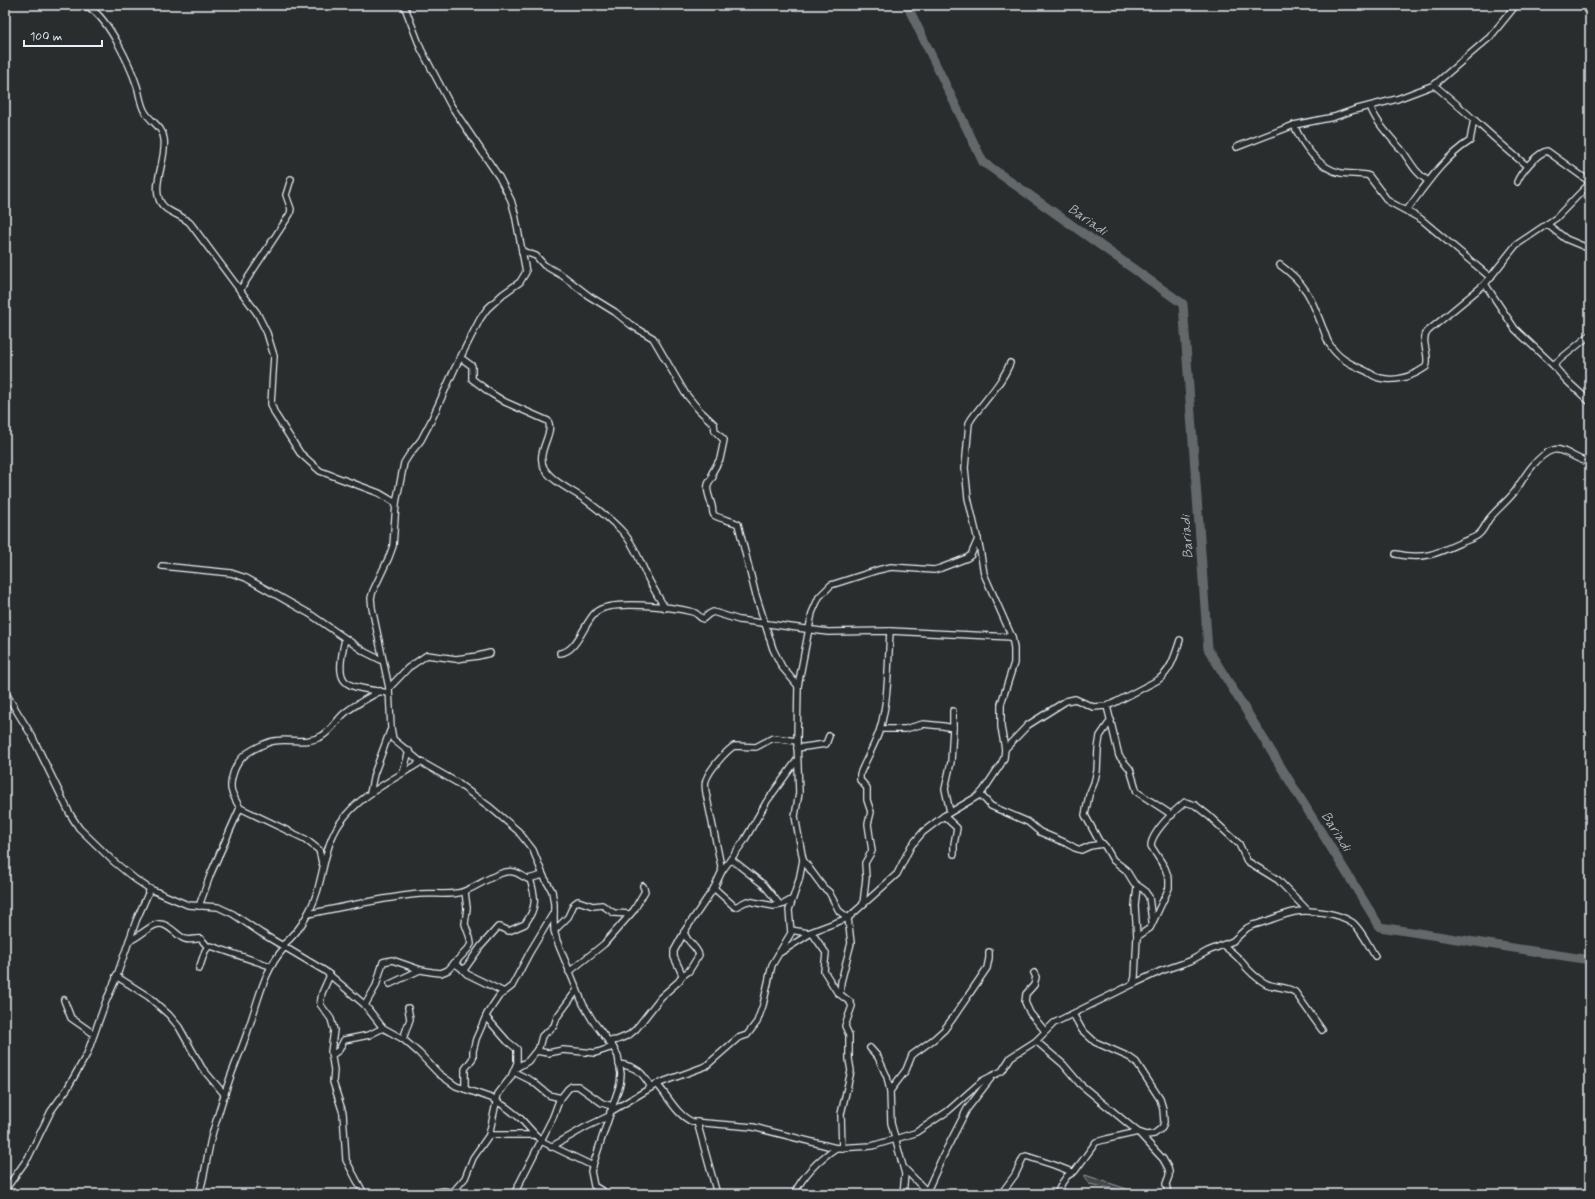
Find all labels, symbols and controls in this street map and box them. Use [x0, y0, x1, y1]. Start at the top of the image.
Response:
scale bar [24, 22, 102, 48]
text: 100 m [30, 29, 62, 45]
water label: Bariadi [1064, 200, 1112, 241]
water label: Bariadi [1176, 513, 1198, 559]
water label: Bariadi [1317, 808, 1356, 856]

